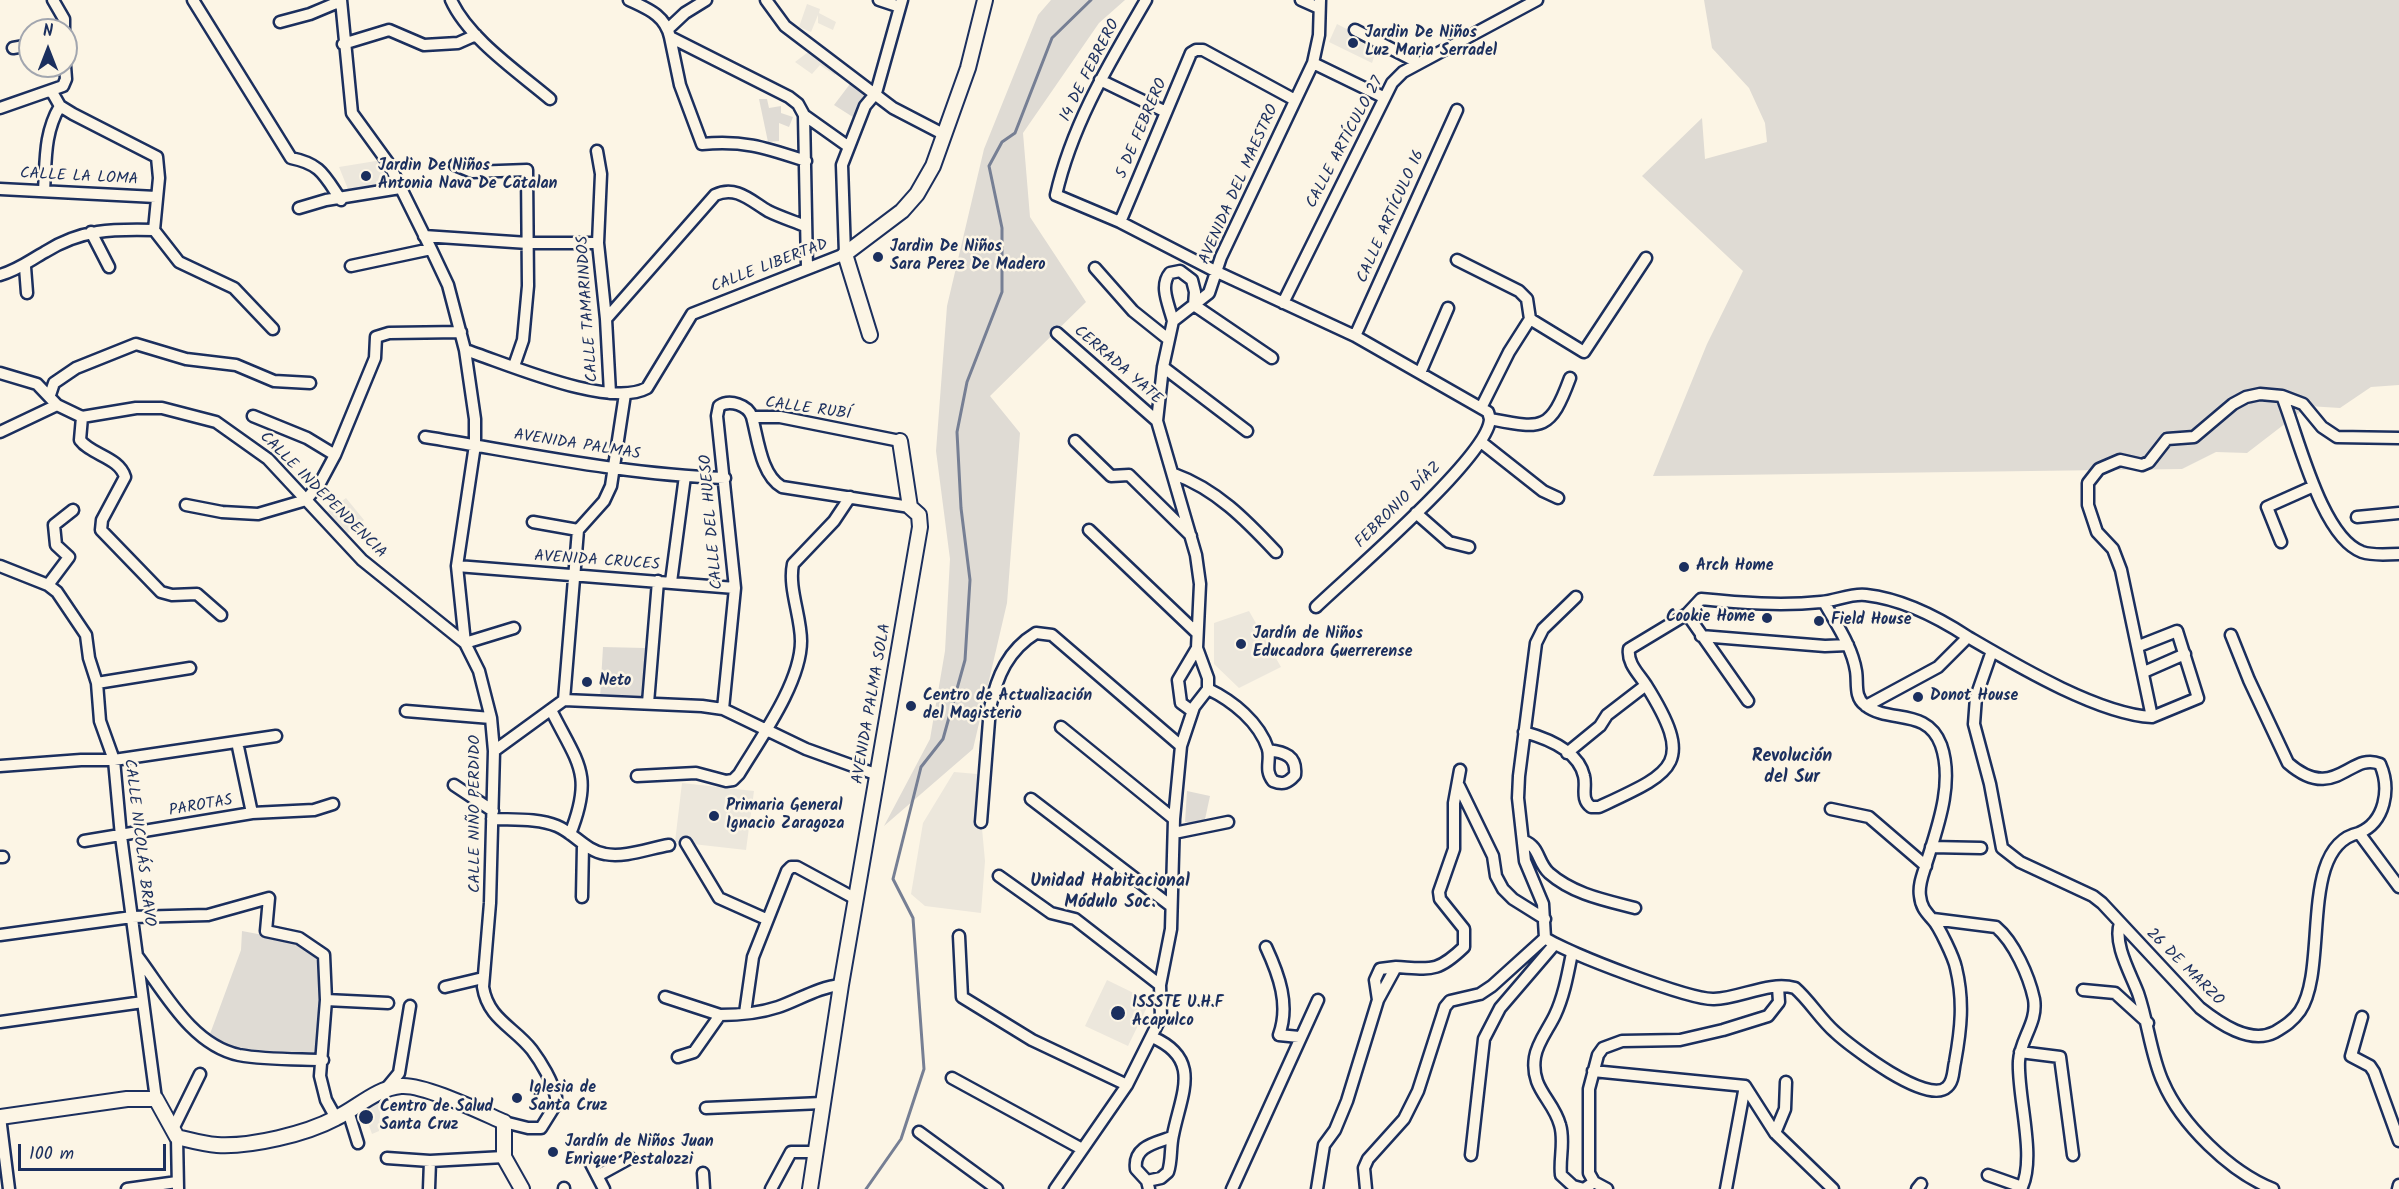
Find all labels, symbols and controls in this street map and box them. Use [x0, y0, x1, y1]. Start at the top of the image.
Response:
street label: 14 DE FEBRERO [1057, 17, 1125, 125]
north arrow [18, 18, 78, 78]
text: N [43, 19, 53, 44]
place label: Jardin De Niños Luz Maria Serradel [1365, 24, 1497, 62]
marker: Jardin De Niños Luz Maria Serradel [1346, 36, 1360, 50]
street label: CALLE ARTÍCULO 27 [1303, 74, 1389, 212]
street label: 5 DE FEBRERO [1113, 76, 1173, 182]
street label: AVENIDA DEL MAESTRO [1196, 102, 1284, 268]
street label: CALLE ARTÍCULO 16 [1354, 148, 1430, 286]
place label: Jardin De Niños Antonia Nava De Catalan [378, 157, 557, 195]
street label: CALLE LA LOMA [19, 165, 139, 191]
marker: Jardin De Niños Antonia Nava De Catalan [359, 169, 373, 183]
street label: CALLE TAMARINDOS [574, 235, 604, 383]
street label: CALLE LIBERTAD [709, 236, 831, 298]
place label: Jardin De Niños Sara Perez De Madero [890, 238, 1046, 276]
marker: Jardin De Niños Sara Perez De Madero [871, 250, 885, 264]
street label: CERRADA YATE [1069, 322, 1165, 410]
street label: CALLE RUBÍ [764, 394, 852, 426]
street label: AVENIDA PALMAS [512, 427, 642, 465]
street label: CALLE INDEPENDENCIA [255, 429, 389, 563]
street label: CALLE DEL HUESO [698, 454, 728, 590]
street label: FEBRONIO DÍAZ [1352, 459, 1446, 553]
street label: AVENIDA CRUCES [534, 548, 660, 576]
place label: Arch Home [1696, 557, 1773, 577]
marker: Arch Home [1677, 560, 1691, 574]
place label: Cookie Home [1666, 608, 1755, 628]
marker: Cookie Home [1760, 611, 1774, 625]
place label: Field House [1831, 611, 1911, 631]
marker: Field House [1812, 614, 1826, 628]
street label: AVENIDA PALMA SOLA [849, 622, 897, 786]
place label: Jardín de Niños Educadora Guerrerense [1253, 625, 1413, 663]
marker: Jardín de Niños Educadora Guerrerense [1234, 637, 1248, 651]
place label: Neto [599, 672, 631, 692]
marker: Neto [580, 675, 594, 689]
place label: Centro de Actualización del Magisterio [923, 687, 1092, 725]
place label: Donot House [1930, 687, 2018, 707]
marker: Donot House [1911, 690, 1925, 704]
marker: Centro de Actualización del Magisterio [904, 699, 918, 713]
street label: CALLE NIÑO PERDIDO [466, 735, 486, 893]
district label: Revolución del Sur [1752, 747, 1832, 789]
street label: CALLE NICOLÁS BRAVO [118, 758, 158, 928]
street label: PAROTAS [168, 792, 234, 822]
place label: Primaria General Ignacio Zaragoza [726, 797, 844, 835]
marker: Primaria General Ignacio Zaragoza [707, 809, 721, 823]
district label: Unidad Habitacional Módulo Soc. [1030, 872, 1190, 914]
street label: 26 DE MARZO [2141, 925, 2227, 1011]
place label: ISSSTE U.H.F Acapulco [1132, 994, 1223, 1032]
marker: ISSSTE U.H.F Acapulco [1109, 1004, 1127, 1022]
place label: Iglesia de Santa Cruz [529, 1079, 608, 1117]
marker: Iglesia de Santa Cruz [510, 1091, 524, 1105]
place label: Centro de Salud Santa Cruz [380, 1098, 493, 1136]
marker: Centro de Salud Santa Cruz [357, 1108, 375, 1126]
scale bar [21, 1132, 170, 1170]
place label: Jardín de Niños Juan Enrique Pestalozzi [565, 1133, 714, 1171]
text: 100 m [29, 1140, 74, 1169]
marker: Jardín de Niños Juan Enrique Pestalozzi [546, 1145, 560, 1159]

